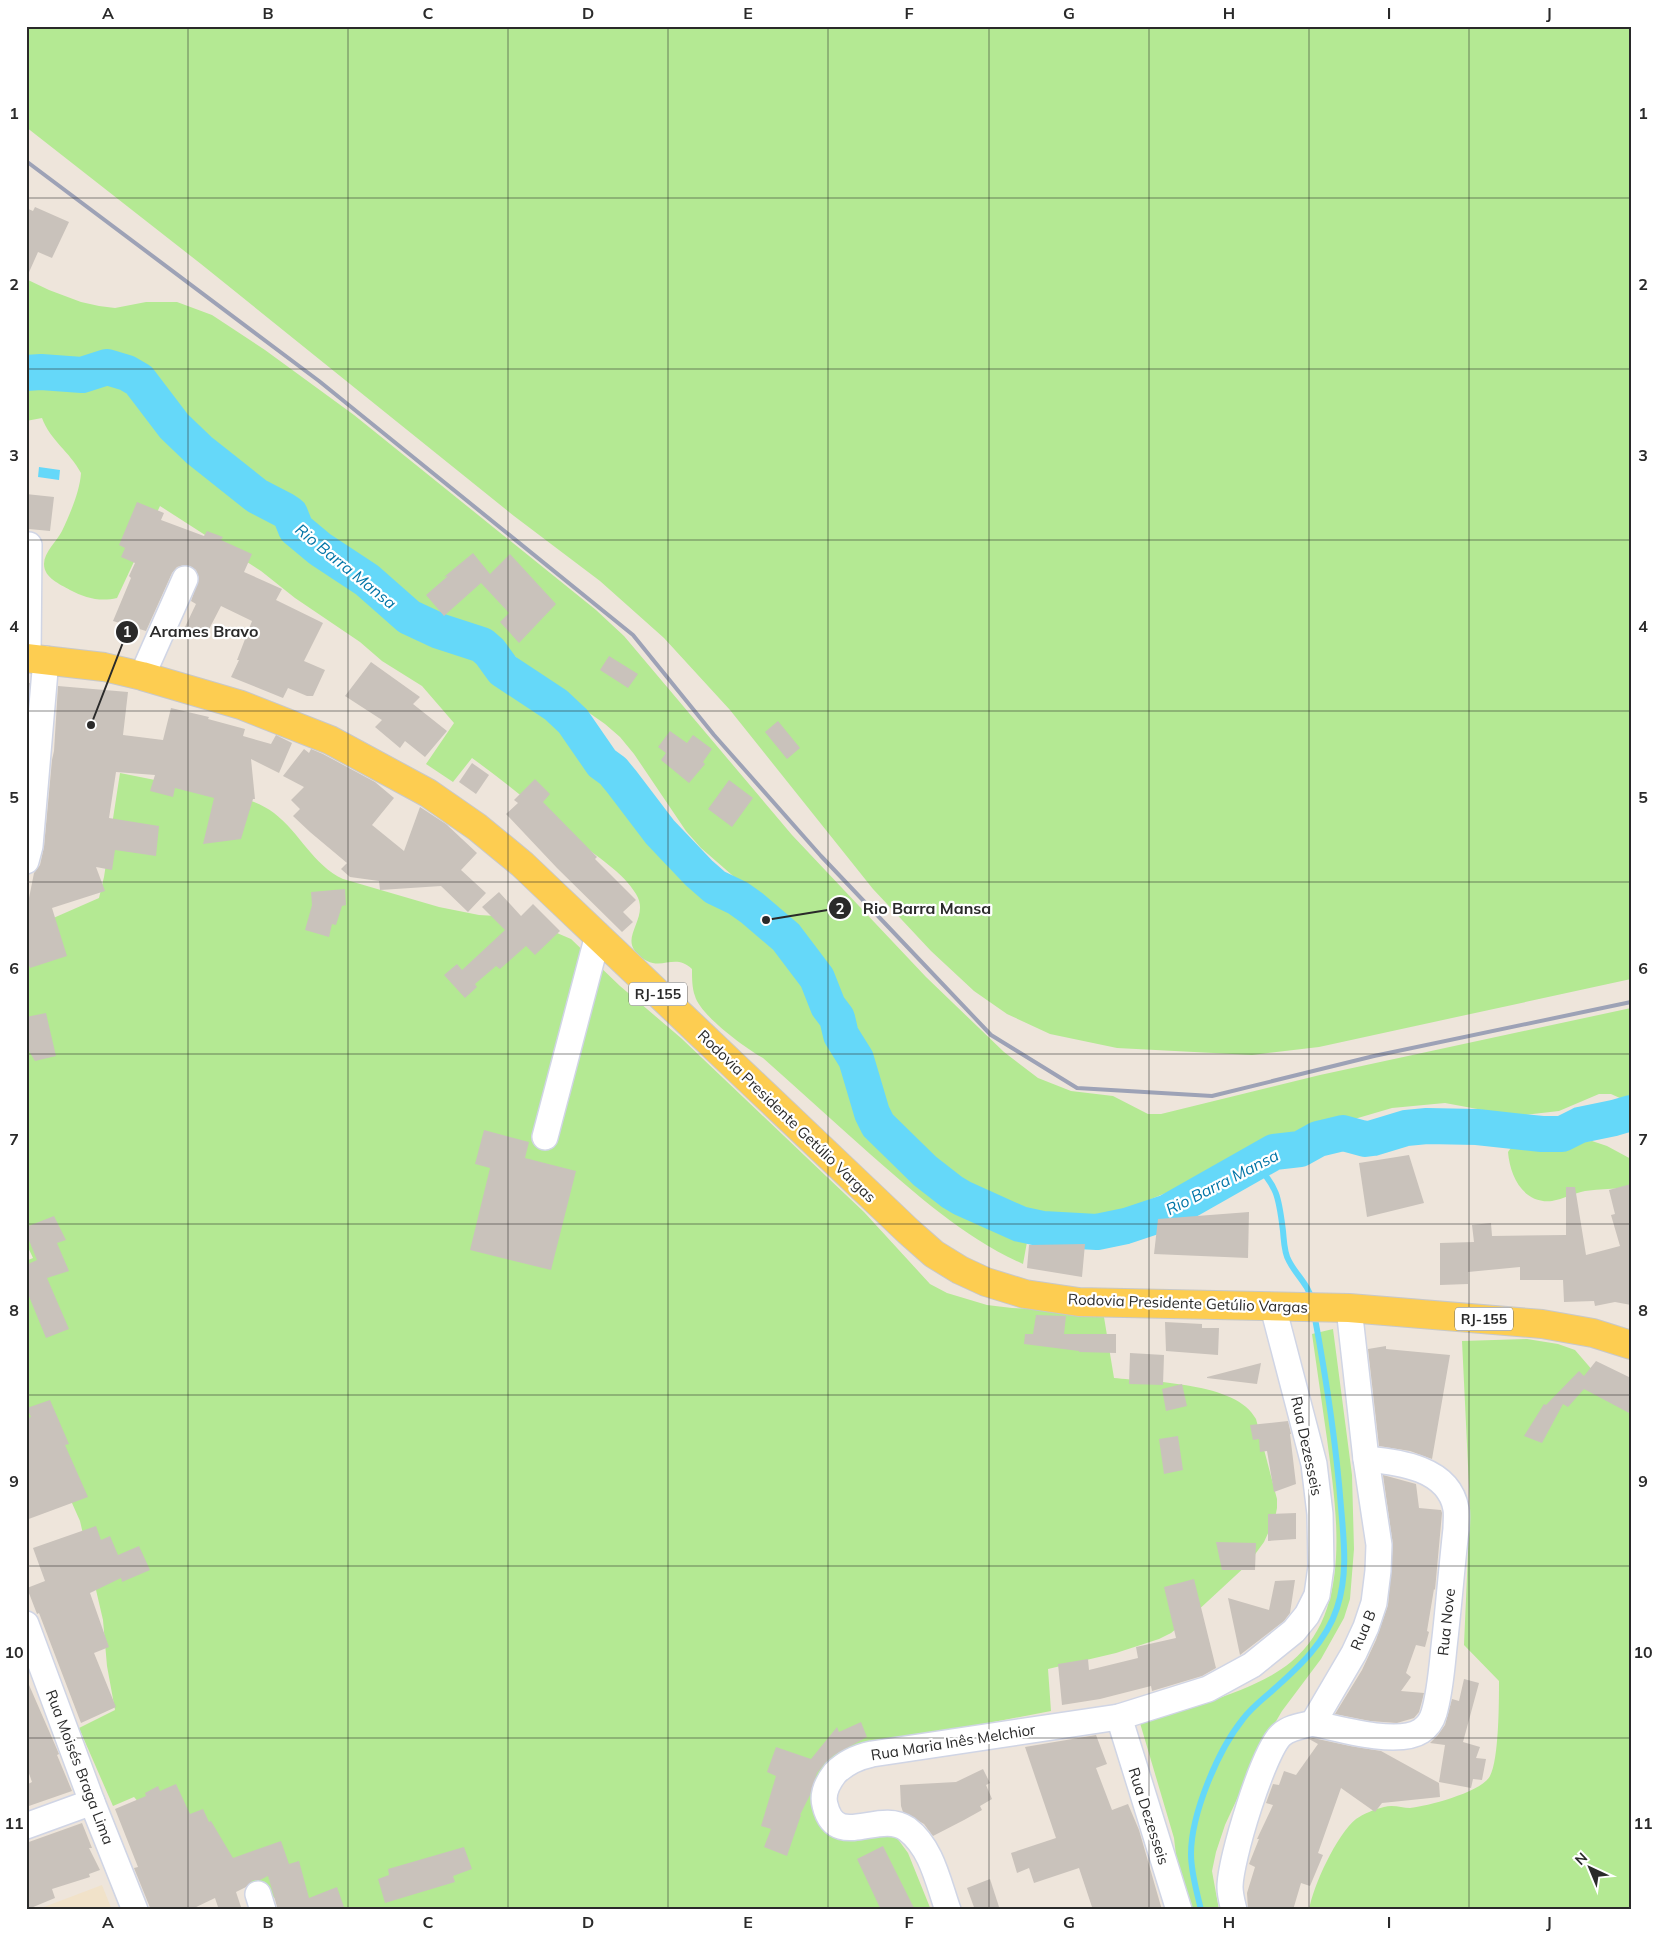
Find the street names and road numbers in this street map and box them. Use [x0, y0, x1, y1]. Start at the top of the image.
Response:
road number: RJ-155 [629, 982, 687, 1006]
street label: Rodovia Presidente Getúlio Vargas [694, 1026, 880, 1206]
street label: Rodovia Presidente Getúlio Vargas [1068, 1289, 1308, 1317]
road number: RJ-155 [1455, 1308, 1513, 1330]
street label: Rua Dezesseis [1287, 1395, 1327, 1497]
street label: Rua Nove [1433, 1587, 1459, 1657]
street label: Rua B [1346, 1607, 1380, 1653]
street label: Rua Moisés Braga Lima [42, 1687, 118, 1847]
street label: Rua Maria Inês Melchior [869, 1720, 1037, 1764]
street label: Rua Dezesseis [1124, 1765, 1174, 1867]

